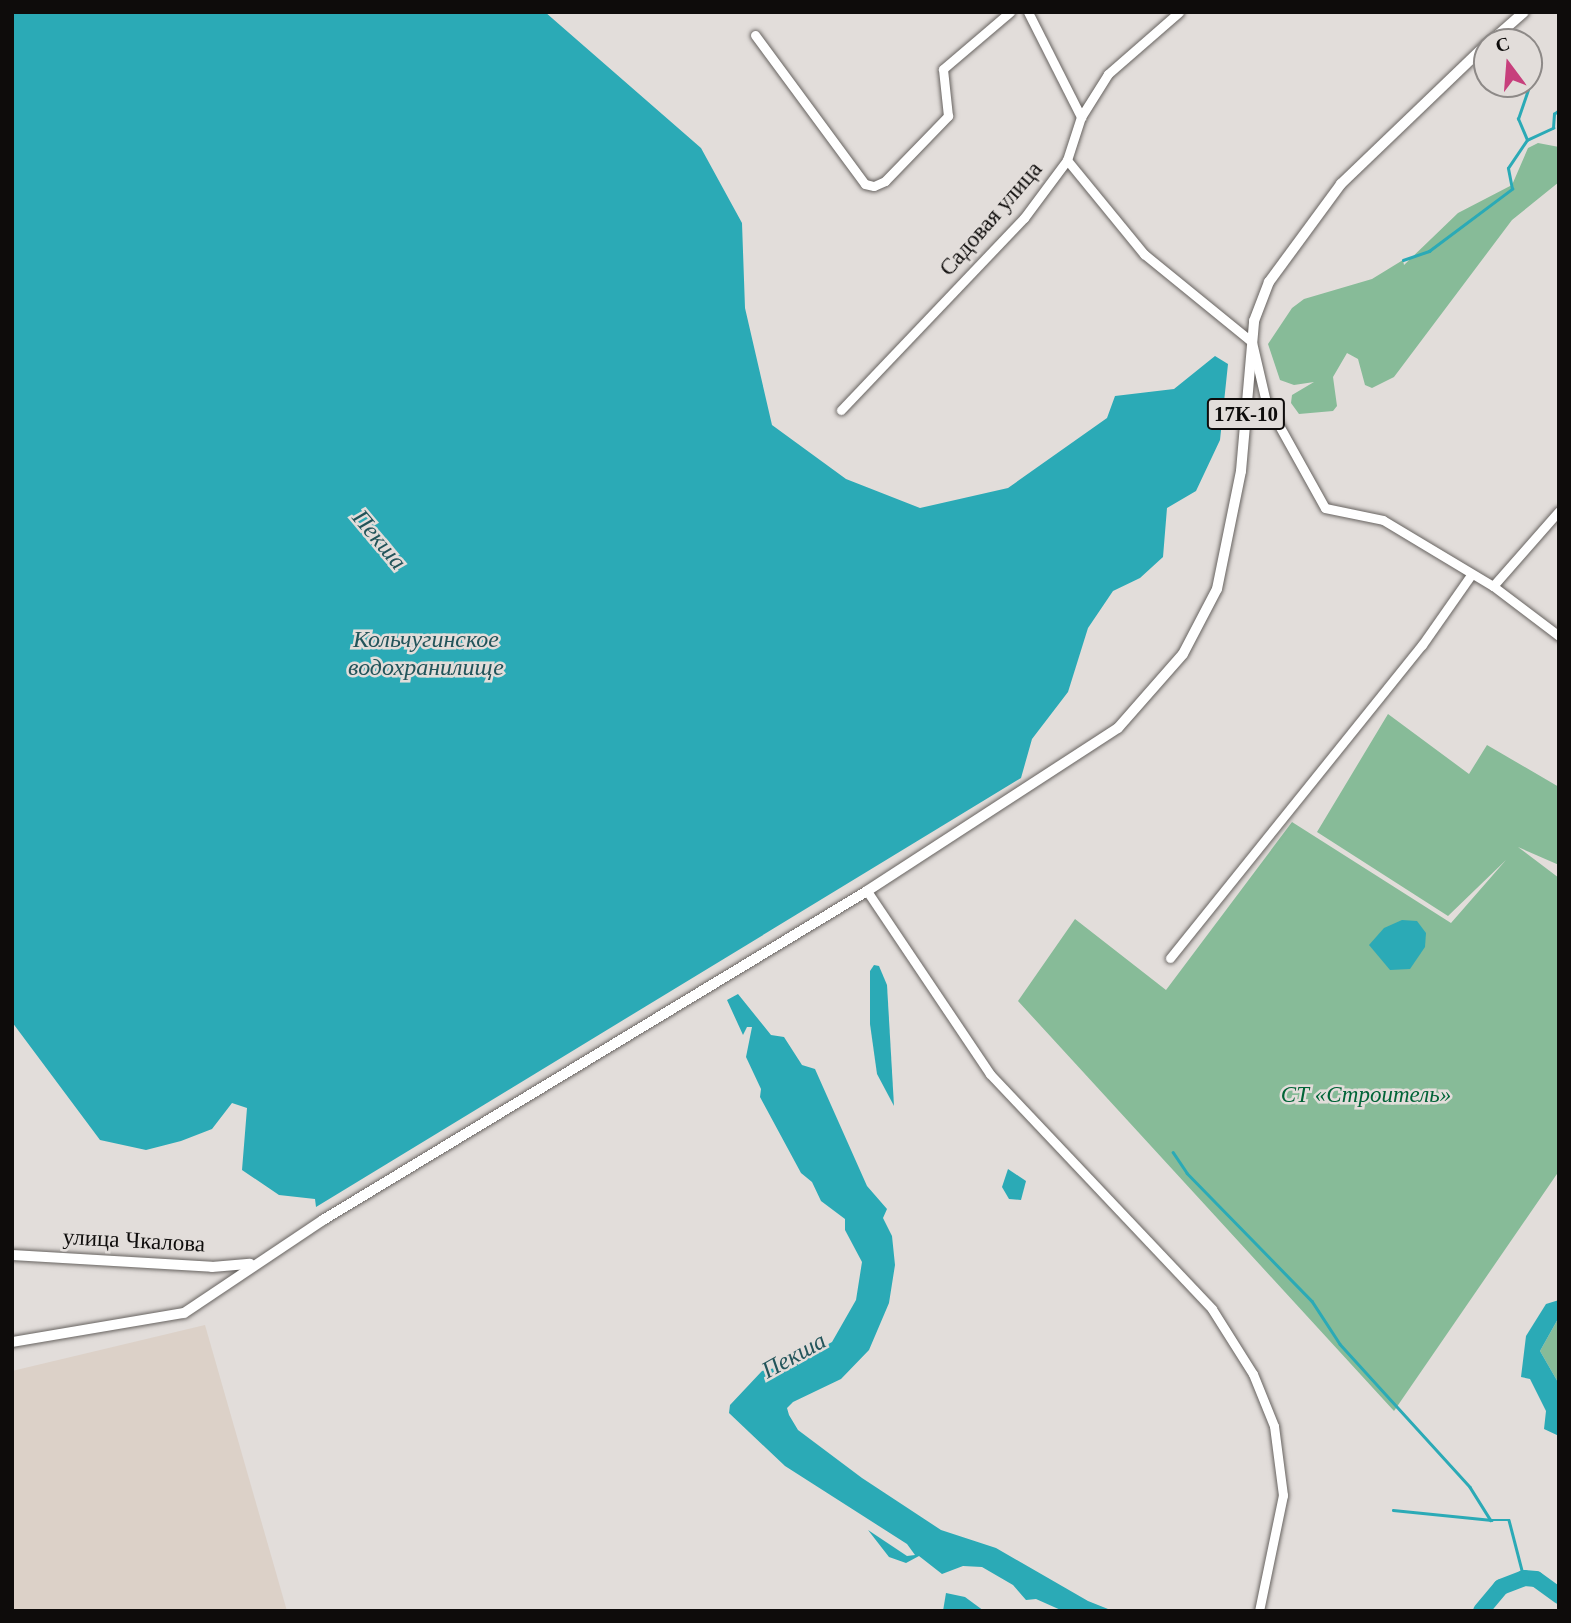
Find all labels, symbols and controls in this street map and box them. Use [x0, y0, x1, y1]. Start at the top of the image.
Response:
north arrow [1473, 28, 1543, 98]
text: С [1493, 32, 1512, 56]
street label: Садовая улица [934, 156, 1048, 282]
road number: 17К-10 [1206, 396, 1286, 432]
water label: Пекша [346, 504, 412, 576]
water label: Кольчугинское водохранилище [348, 626, 504, 682]
park label: СТ «Строитель» [1281, 1081, 1451, 1109]
street label: улица Чкалова [62, 1223, 206, 1259]
water label: Пекша [757, 1327, 831, 1385]

